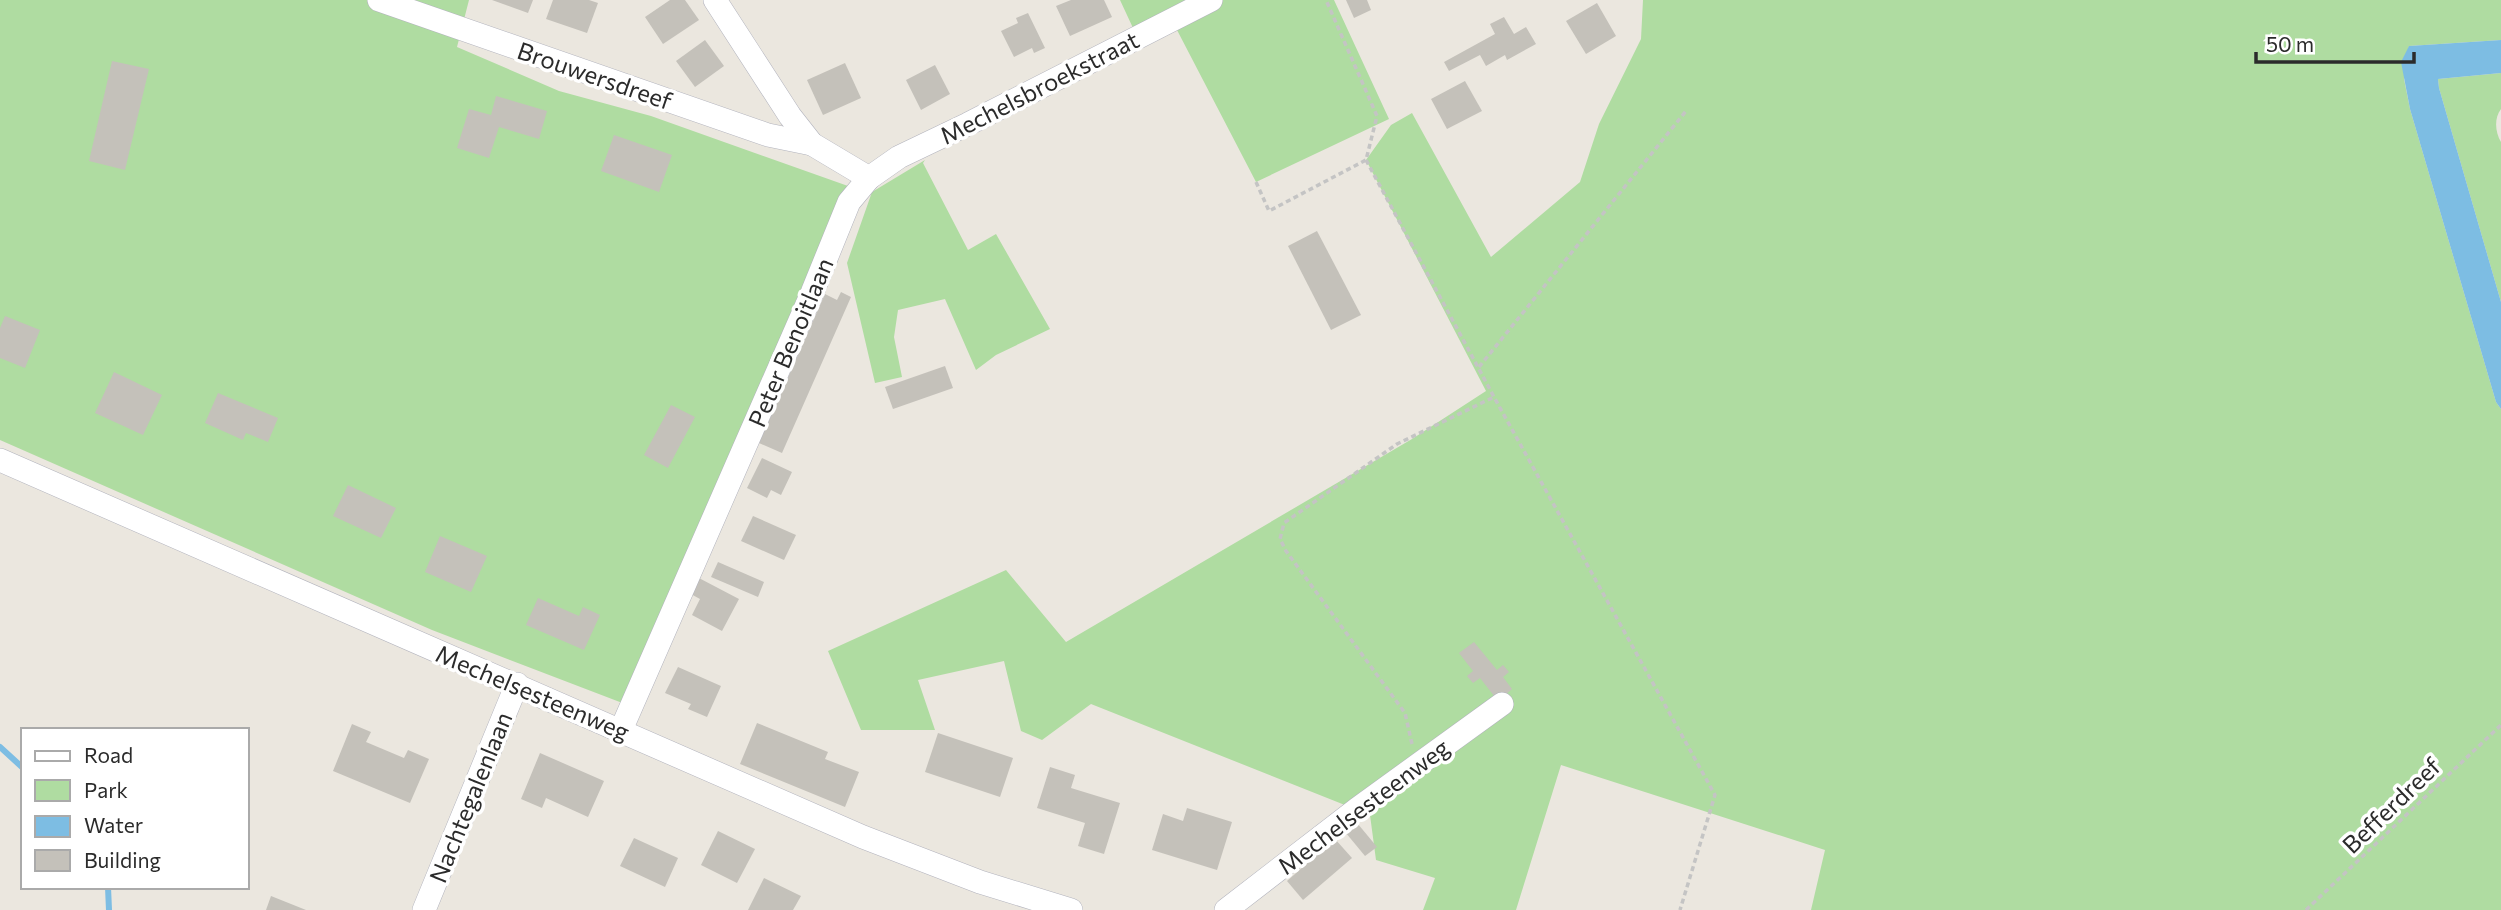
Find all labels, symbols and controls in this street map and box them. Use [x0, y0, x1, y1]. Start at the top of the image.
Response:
scale bar [2256, 21, 2414, 65]
street label: Mechelsbroekstraat [935, 24, 1143, 150]
text: 50 m [2266, 31, 2314, 56]
street label: Brouwersdreef [514, 35, 677, 115]
street label: Peter Benoitlaan [741, 253, 839, 431]
street label: Mechelsesteenweg [432, 638, 634, 746]
street label: Nachtegalenlaan [423, 707, 517, 887]
legend [21, 728, 248, 889]
street label: Mechelsesteenweg [1271, 732, 1455, 880]
text: Road [84, 742, 133, 767]
street label: Befferdreef [2336, 751, 2447, 859]
text: Park [84, 777, 128, 802]
text: Water [84, 812, 143, 837]
text: Building [84, 847, 161, 872]

